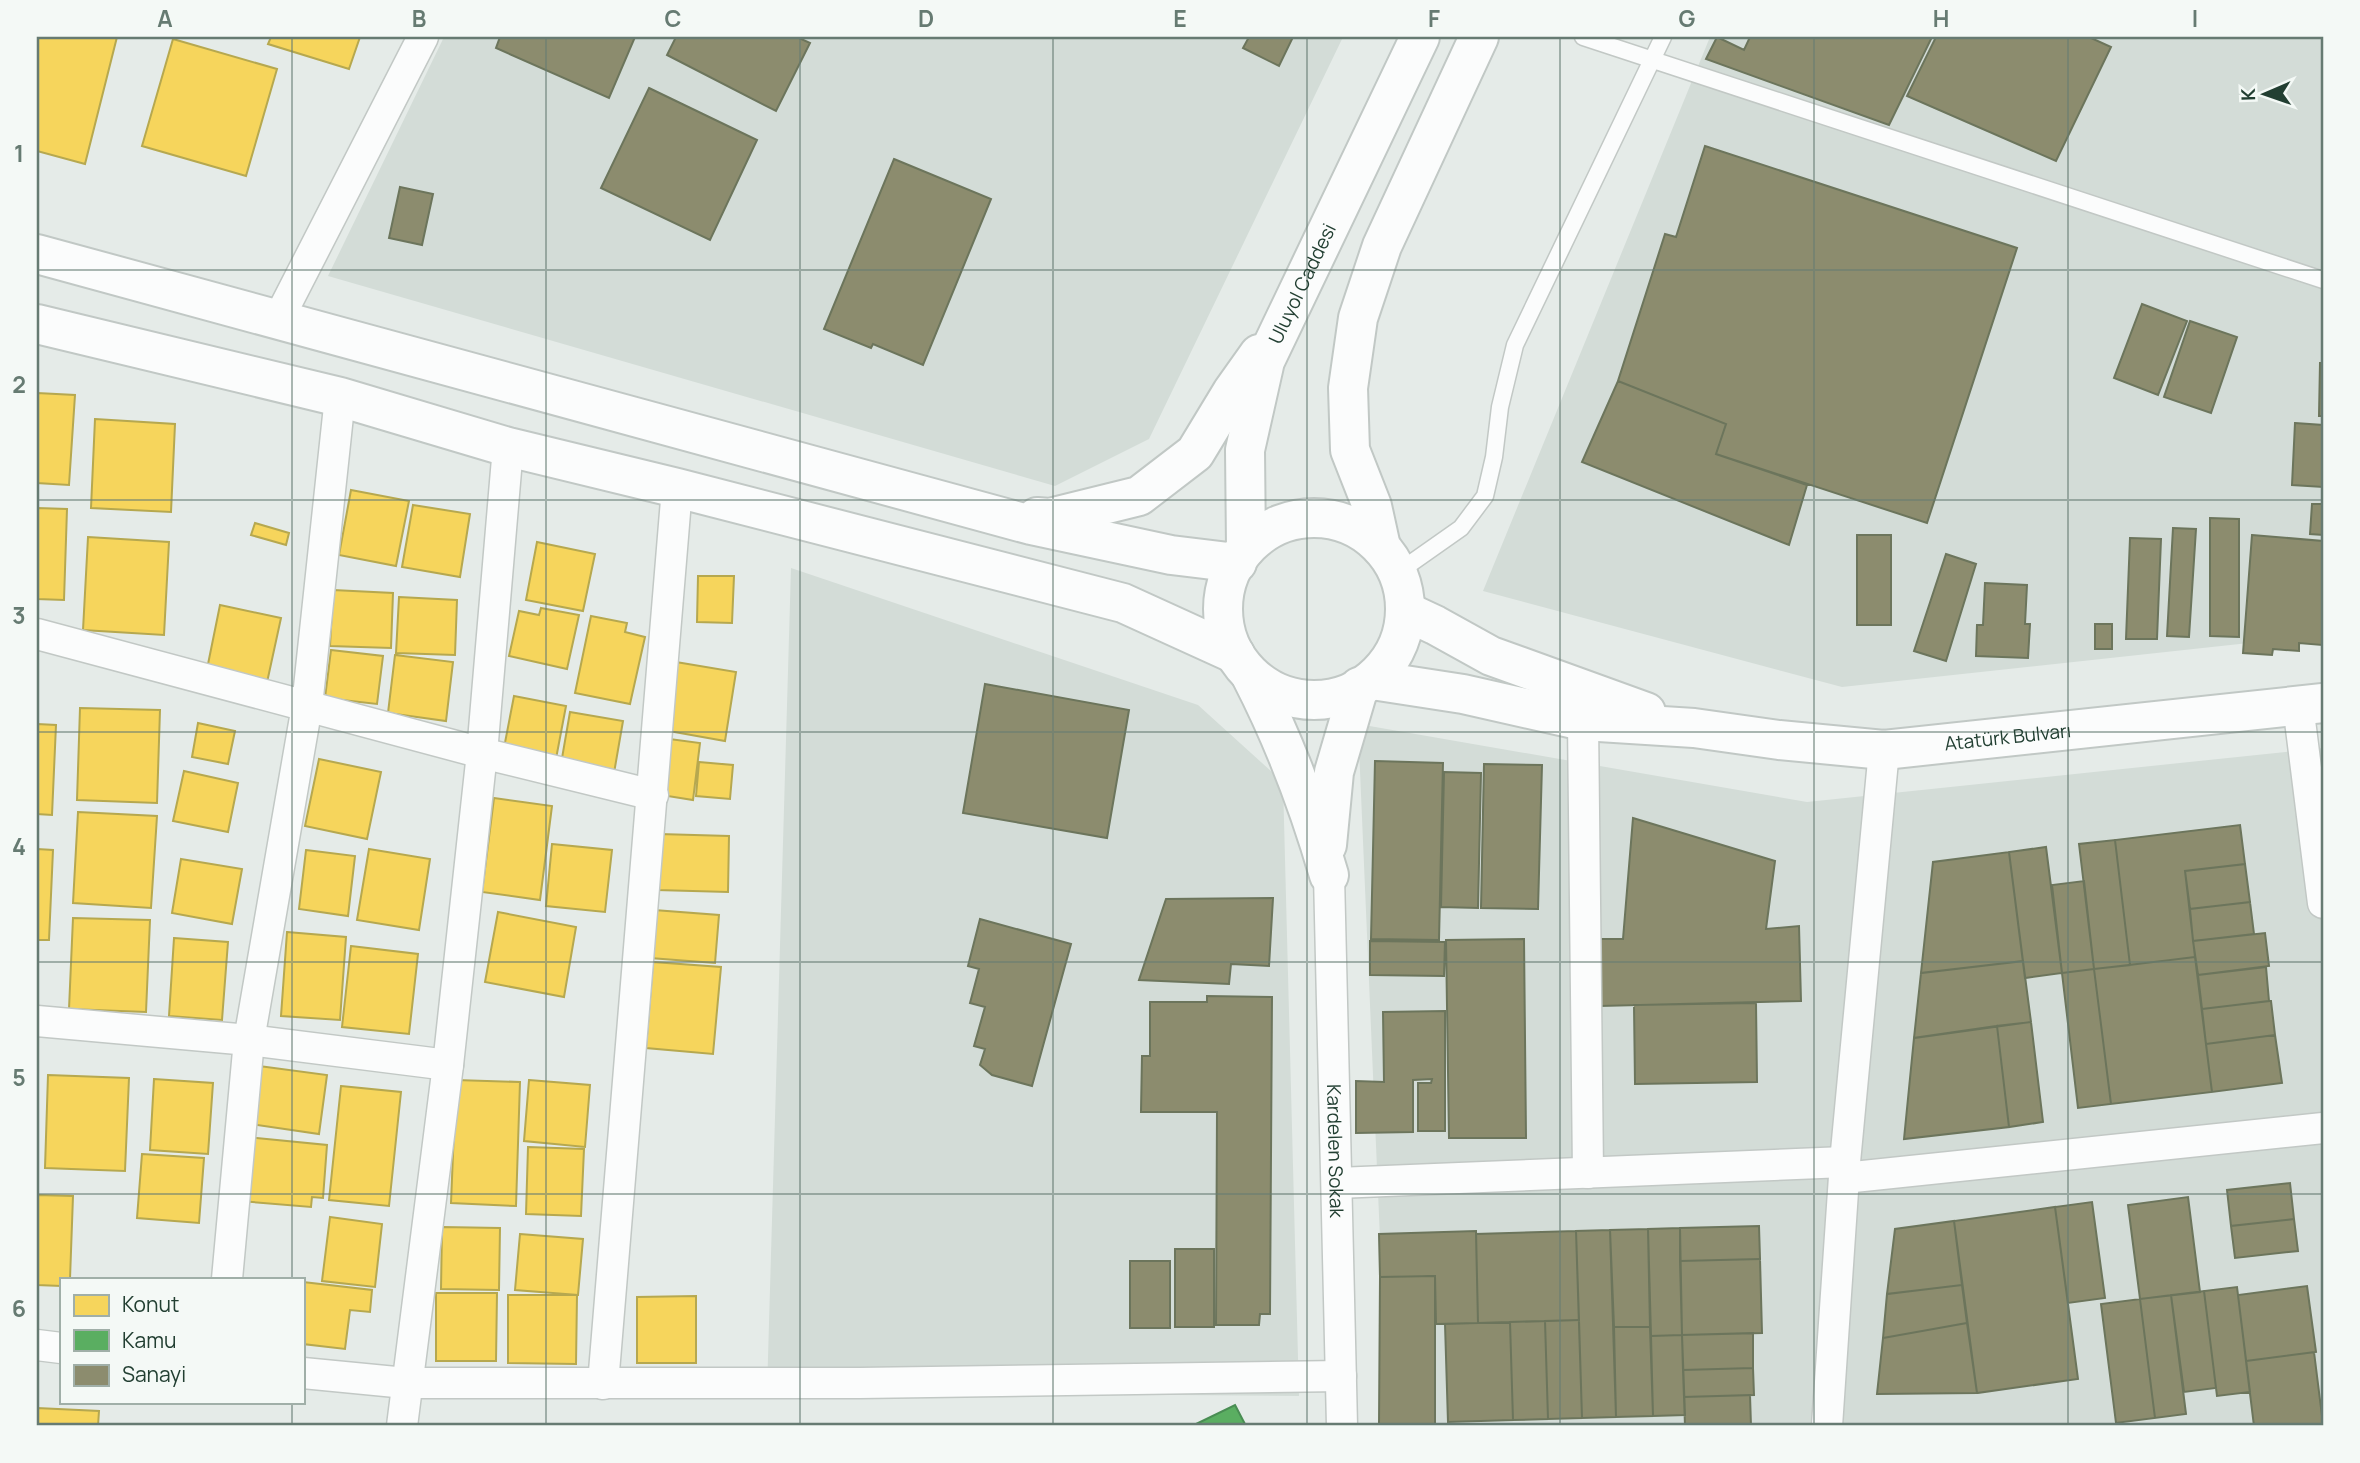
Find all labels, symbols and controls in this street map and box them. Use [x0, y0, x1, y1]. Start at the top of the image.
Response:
text: A [157, 2, 173, 34]
text: B [412, 2, 426, 34]
text: C [665, 2, 682, 34]
text: D [918, 2, 934, 34]
text: E [1173, 2, 1187, 34]
text: F [1428, 2, 1440, 34]
text: G [1679, 2, 1696, 34]
text: H [1933, 2, 1949, 34]
text: I [2192, 2, 2198, 34]
north arrow [2230, 60, 2300, 130]
text: K [2235, 87, 2261, 101]
text: 1 [14, 137, 24, 169]
street label: Uluyol Caddesi [1262, 219, 1342, 348]
text: 2 [12, 368, 26, 400]
text: 3 [12, 599, 26, 631]
street label: Atatürk Bulvarı [1943, 717, 2072, 756]
text: 4 [12, 830, 26, 862]
text: 5 [12, 1061, 26, 1093]
street label: Kardelen Sokak [1321, 1084, 1350, 1219]
legend [60, 1278, 304, 1404]
text: Konut [122, 1290, 179, 1318]
text: 6 [12, 1292, 26, 1324]
text: Kamu [122, 1326, 176, 1354]
text: Sanayi [122, 1360, 186, 1388]

